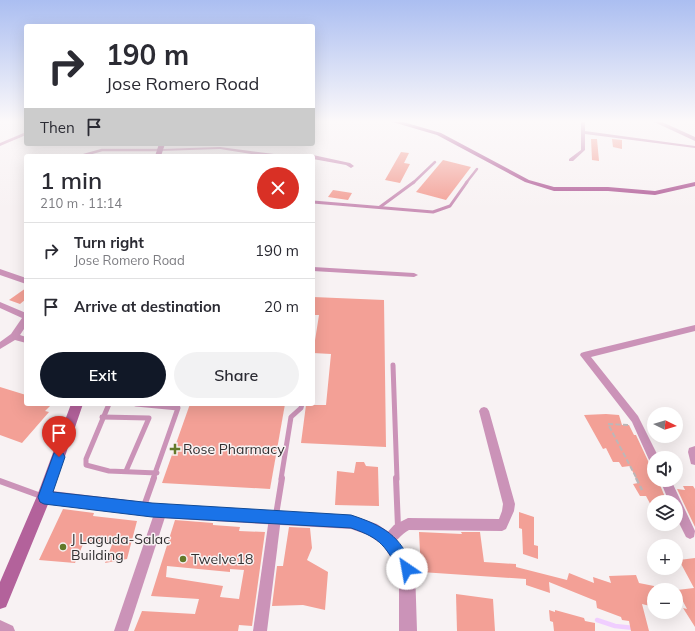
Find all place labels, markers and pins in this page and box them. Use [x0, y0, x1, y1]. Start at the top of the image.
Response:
pin [42, 416, 76, 457]
place label: Rose Pharmacy [183, 440, 285, 458]
marker: Rose Pharmacy [170, 444, 180, 454]
place label: J Laguda-Salac Building [71, 530, 170, 564]
marker: J Laguda-Salac Building [58, 542, 68, 552]
place label: Twelve18 [191, 550, 253, 568]
marker: Twelve18 [178, 554, 188, 564]

